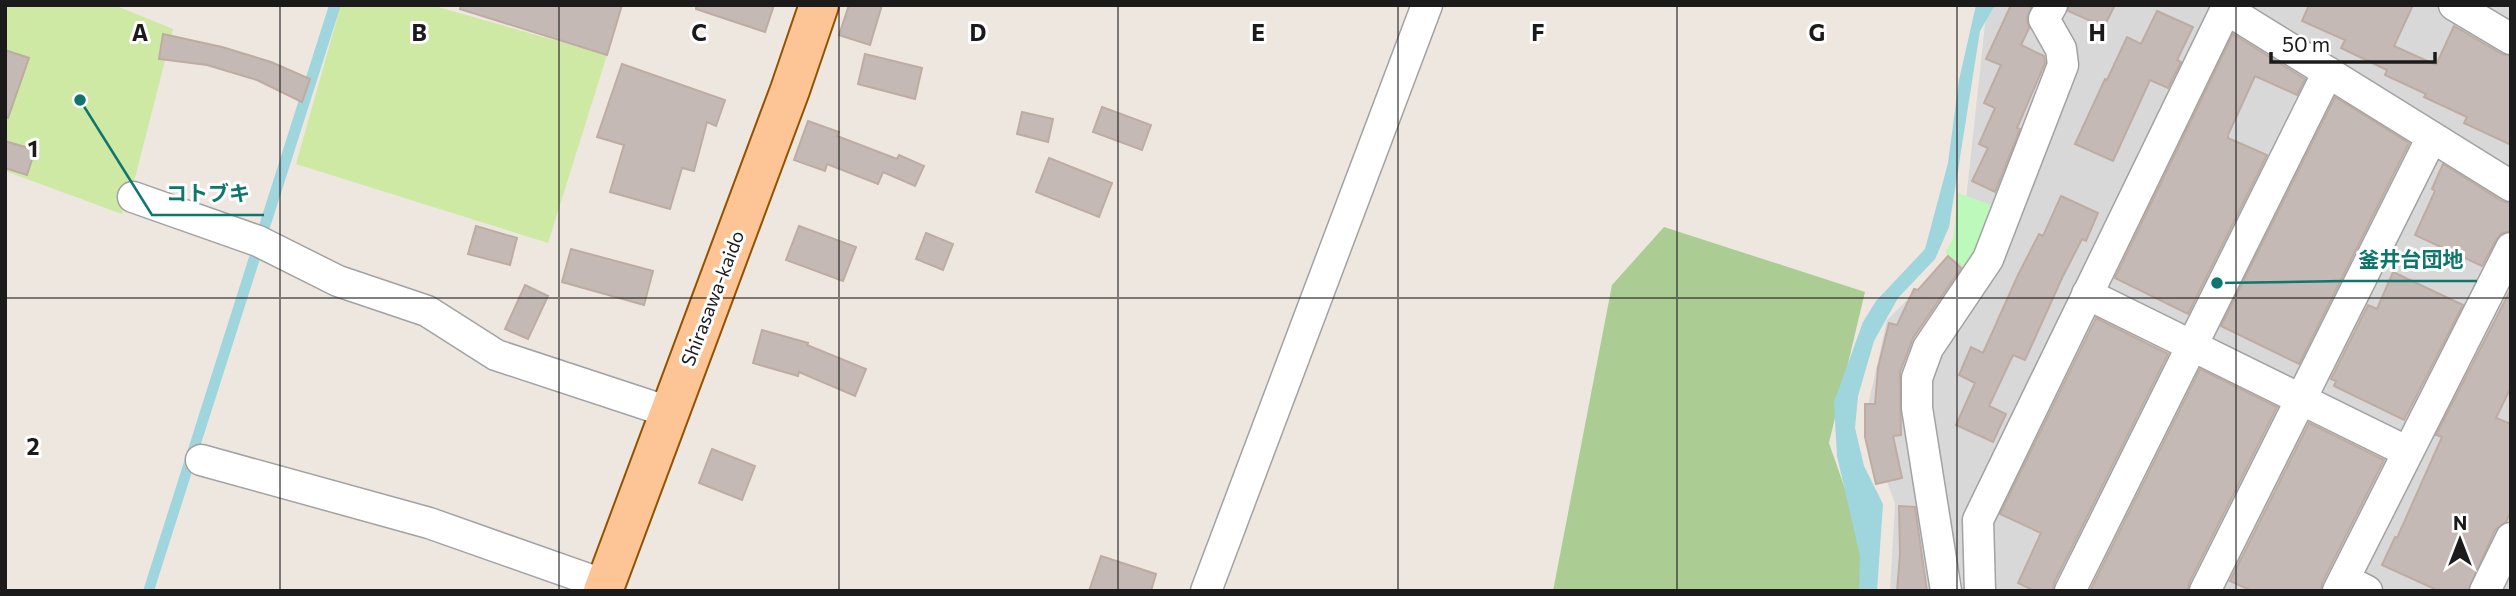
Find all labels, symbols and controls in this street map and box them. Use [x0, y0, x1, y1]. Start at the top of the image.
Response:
text: A [132, 18, 149, 46]
text: B [411, 18, 427, 46]
text: C [691, 18, 707, 46]
text: D [970, 18, 987, 46]
text: E [1251, 18, 1265, 46]
text: F [1531, 18, 1545, 46]
text: G [1809, 18, 1825, 46]
text: H [2088, 18, 2106, 46]
scale bar [2271, 21, 2436, 65]
text: 50 m [2282, 31, 2330, 56]
text: 1 [28, 134, 38, 162]
callout: コトブキ [152, 173, 264, 215]
text: コトブキ [166, 180, 250, 205]
street label: Shirasawa-kaido [676, 227, 748, 369]
callout: 釜井台団地 [2344, 239, 2477, 281]
text: 釜井台団地 [2359, 246, 2464, 271]
text: 2 [26, 432, 40, 460]
north arrow [2425, 505, 2495, 575]
text: N [2453, 511, 2467, 534]

